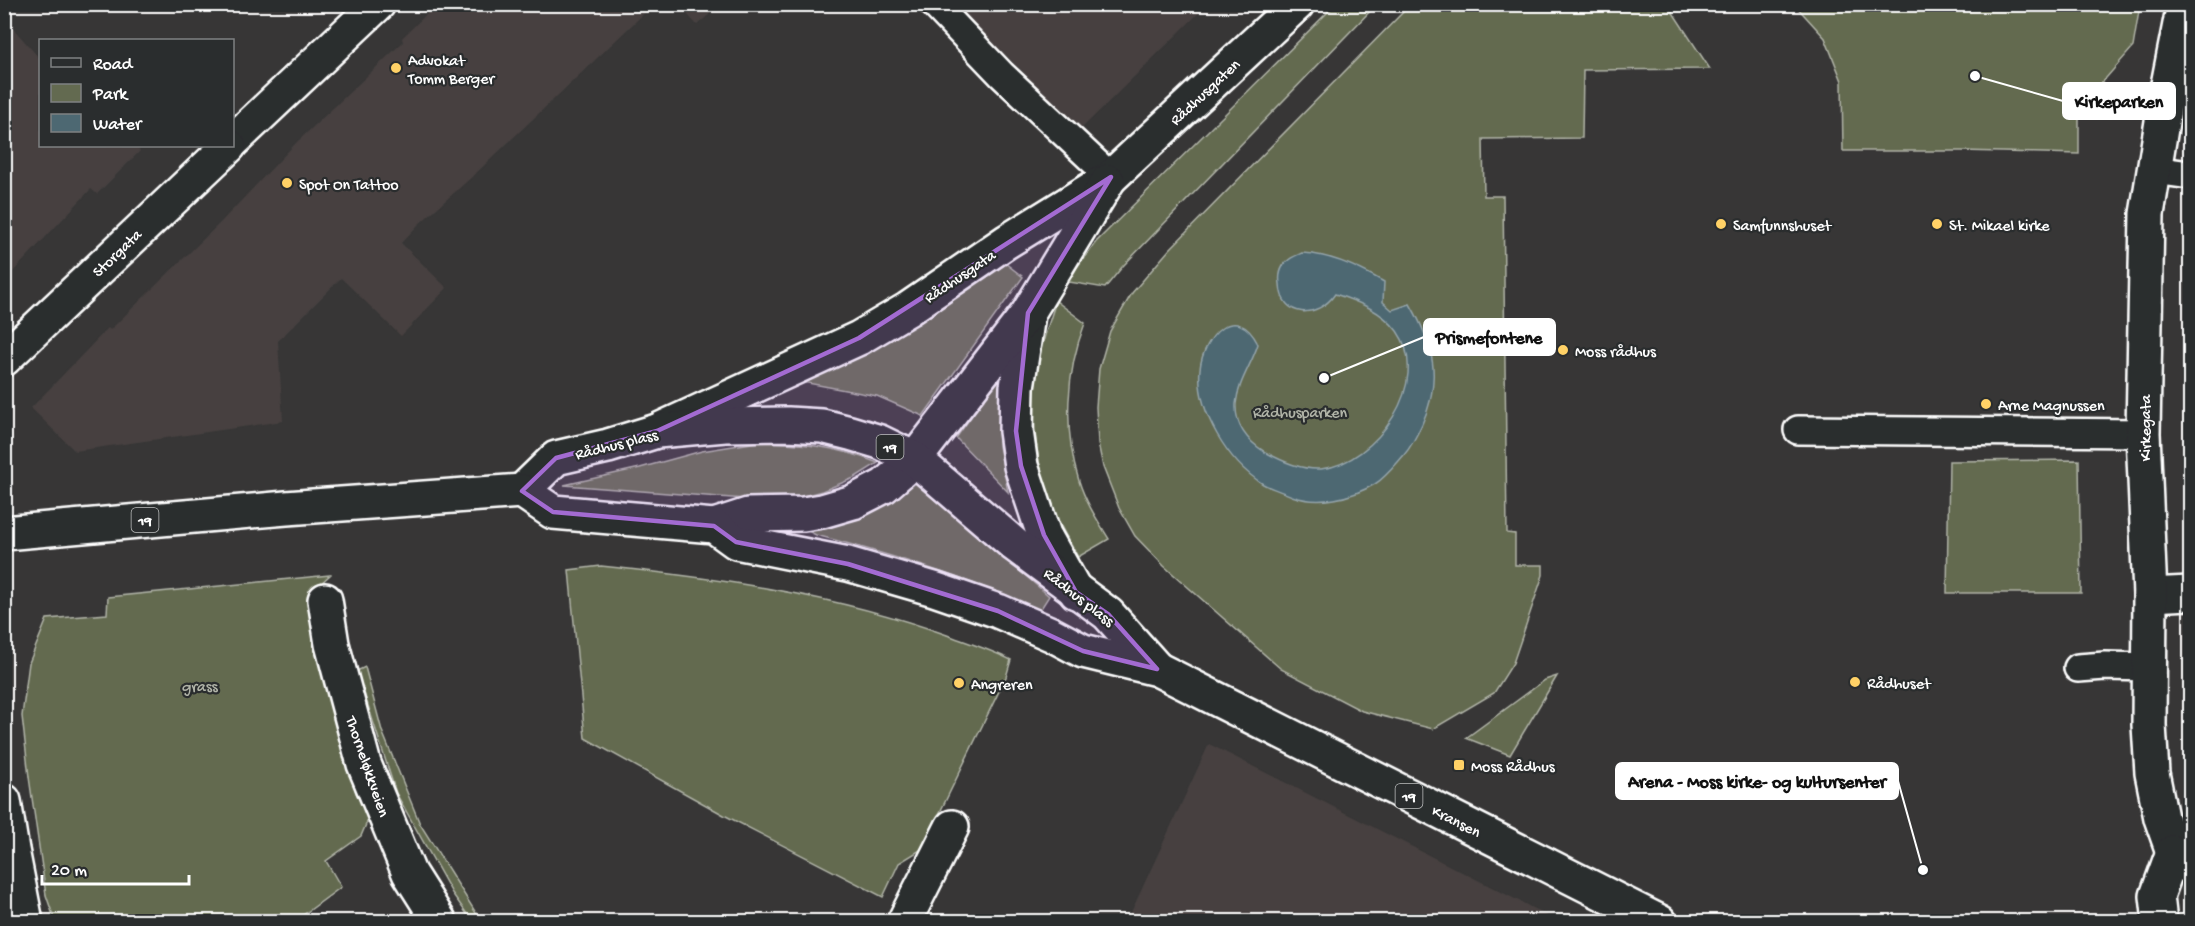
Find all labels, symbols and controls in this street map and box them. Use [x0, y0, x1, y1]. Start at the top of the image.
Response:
legend [39, 39, 234, 147]
place label: Advokat Tomm Berger [407, 53, 495, 90]
text: Road [93, 55, 134, 76]
street label: Rådhusgaten [1167, 56, 1246, 131]
marker: Advokat Tomm Berger [389, 61, 403, 75]
callout: Kirkeparken [2063, 83, 2175, 119]
text: Park [92, 85, 129, 106]
text: Kirkeparken [2074, 93, 2164, 114]
text: Water [93, 115, 143, 136]
marker: Spot On Tattoo [280, 176, 294, 190]
place label: Spot On Tattoo [299, 177, 399, 196]
marker: Samfunnshuset [1714, 217, 1728, 231]
marker: St. Mikael kirke [1930, 217, 1944, 231]
place label: Samfunnshuset [1733, 218, 1832, 237]
place label: St. Mikael kirke [1949, 218, 2050, 237]
street label: Storgata [90, 226, 148, 283]
street label: Rådhusgata [922, 246, 1001, 309]
callout: Prismefontene [1424, 319, 1555, 355]
text: Prismefontene [1435, 329, 1543, 350]
marker: Moss rådhus [1556, 343, 1570, 357]
place label: Moss rådhus [1575, 344, 1657, 363]
street label: Kirkegata [2138, 394, 2157, 461]
marker: Arne Magnussen [1979, 397, 1993, 411]
place label: Arne Magnussen [1998, 398, 2105, 417]
park label: Rådhusparken [1253, 405, 1347, 424]
street label: Rådhus plass [574, 427, 661, 466]
road number: 19 [876, 435, 904, 459]
road number: 19 [132, 508, 158, 532]
street label: Rådhus plass [1039, 565, 1118, 633]
marker: Rådhuset [1848, 675, 1862, 689]
marker: Angreren [952, 676, 966, 690]
place label: Rådhuset [1867, 676, 1932, 695]
place label: Angreren [971, 677, 1033, 696]
park label: grass [182, 679, 219, 698]
street label: Thorneløkkveien [339, 713, 392, 820]
marker: Moss Rådhus [1452, 758, 1466, 772]
place label: Moss Rådhus [1471, 759, 1556, 778]
callout: Arena - Moss kirke- og kultursenter [1616, 763, 1898, 799]
text: Arena - Moss kirke- og kultursenter [1627, 773, 1889, 794]
road number: 19 [1396, 784, 1422, 808]
street label: Kransen [1428, 803, 1484, 844]
scale bar [42, 848, 189, 886]
text: 20 m [51, 861, 87, 882]

